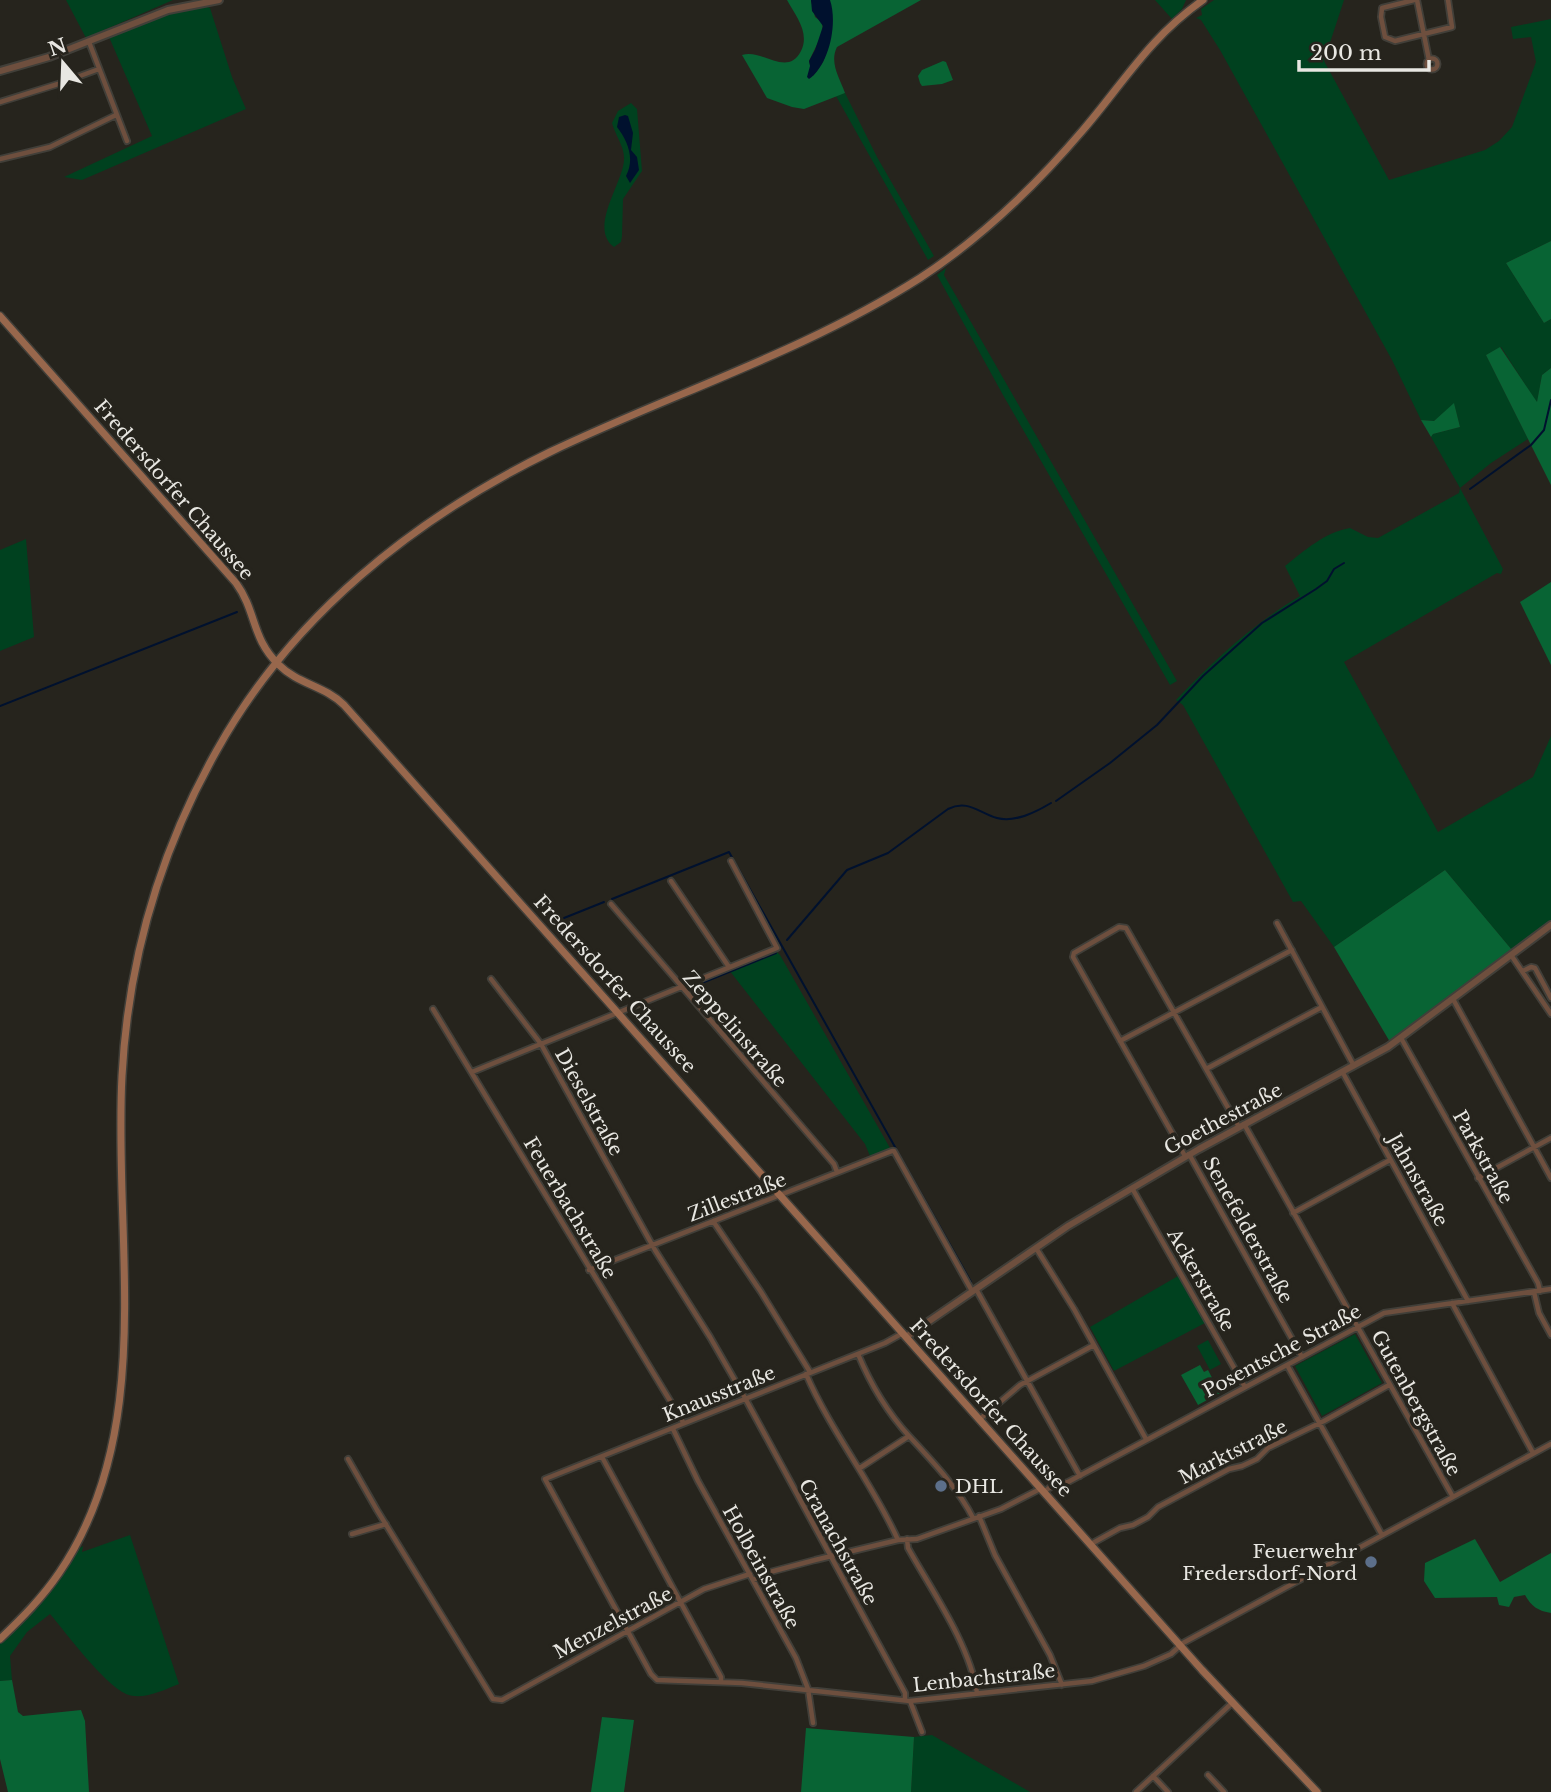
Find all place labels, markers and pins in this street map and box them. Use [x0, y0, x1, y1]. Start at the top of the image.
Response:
place label: DHL [955, 1475, 1003, 1498]
marker: DHL [933, 1478, 949, 1494]
place label: Feuerwehr Fredersdorf-Nord [1182, 1540, 1357, 1585]
marker: Feuerwehr Fredersdorf-Nord [1363, 1554, 1379, 1570]

